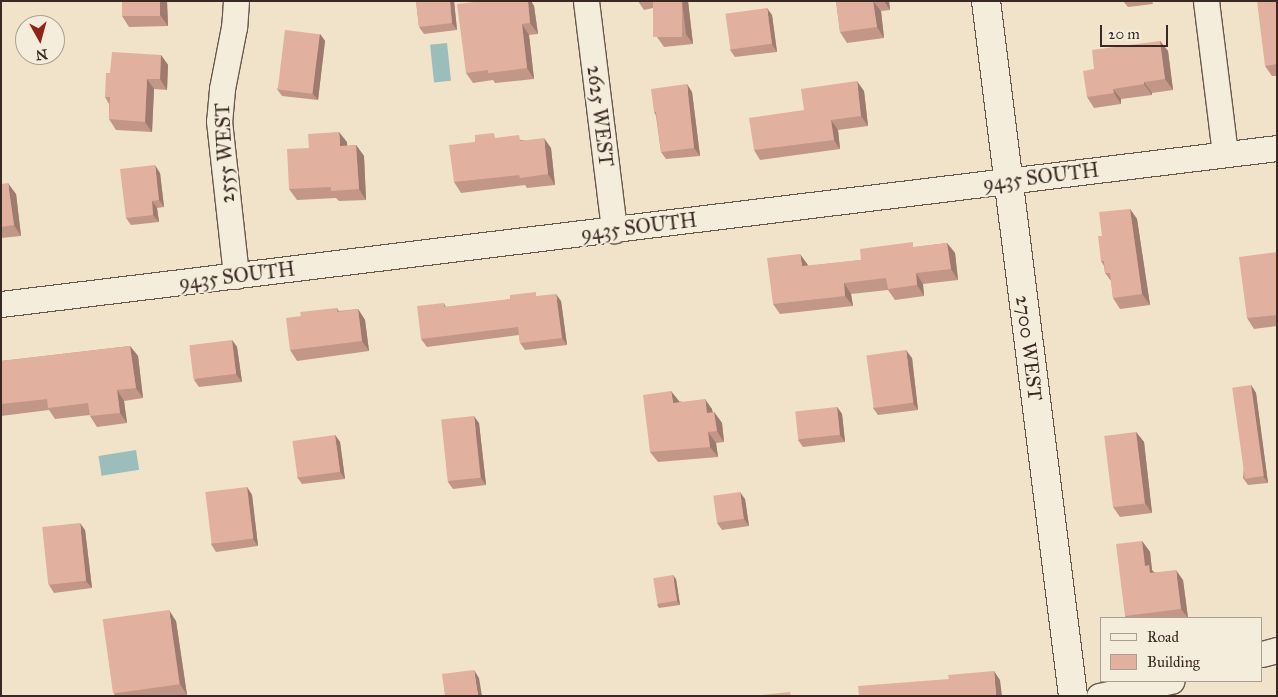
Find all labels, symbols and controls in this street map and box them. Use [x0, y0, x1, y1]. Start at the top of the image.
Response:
north arrow [15, 15, 65, 65]
scale bar [1103, 15, 1170, 47]
text: 20 m [1108, 25, 1140, 43]
text: N [35, 45, 49, 64]
street label: 2625 WEST [582, 64, 618, 168]
street label: 2555 WEST [210, 102, 240, 204]
street label: 9435 SOUTH [982, 158, 1100, 196]
street label: 9435 SOUTH [580, 208, 698, 246]
street label: 9435 SOUTH [178, 257, 296, 295]
street label: 2700 WEST [1011, 294, 1047, 402]
legend [1100, 617, 1263, 682]
text: Road [1147, 628, 1179, 646]
text: Building [1147, 653, 1200, 671]

